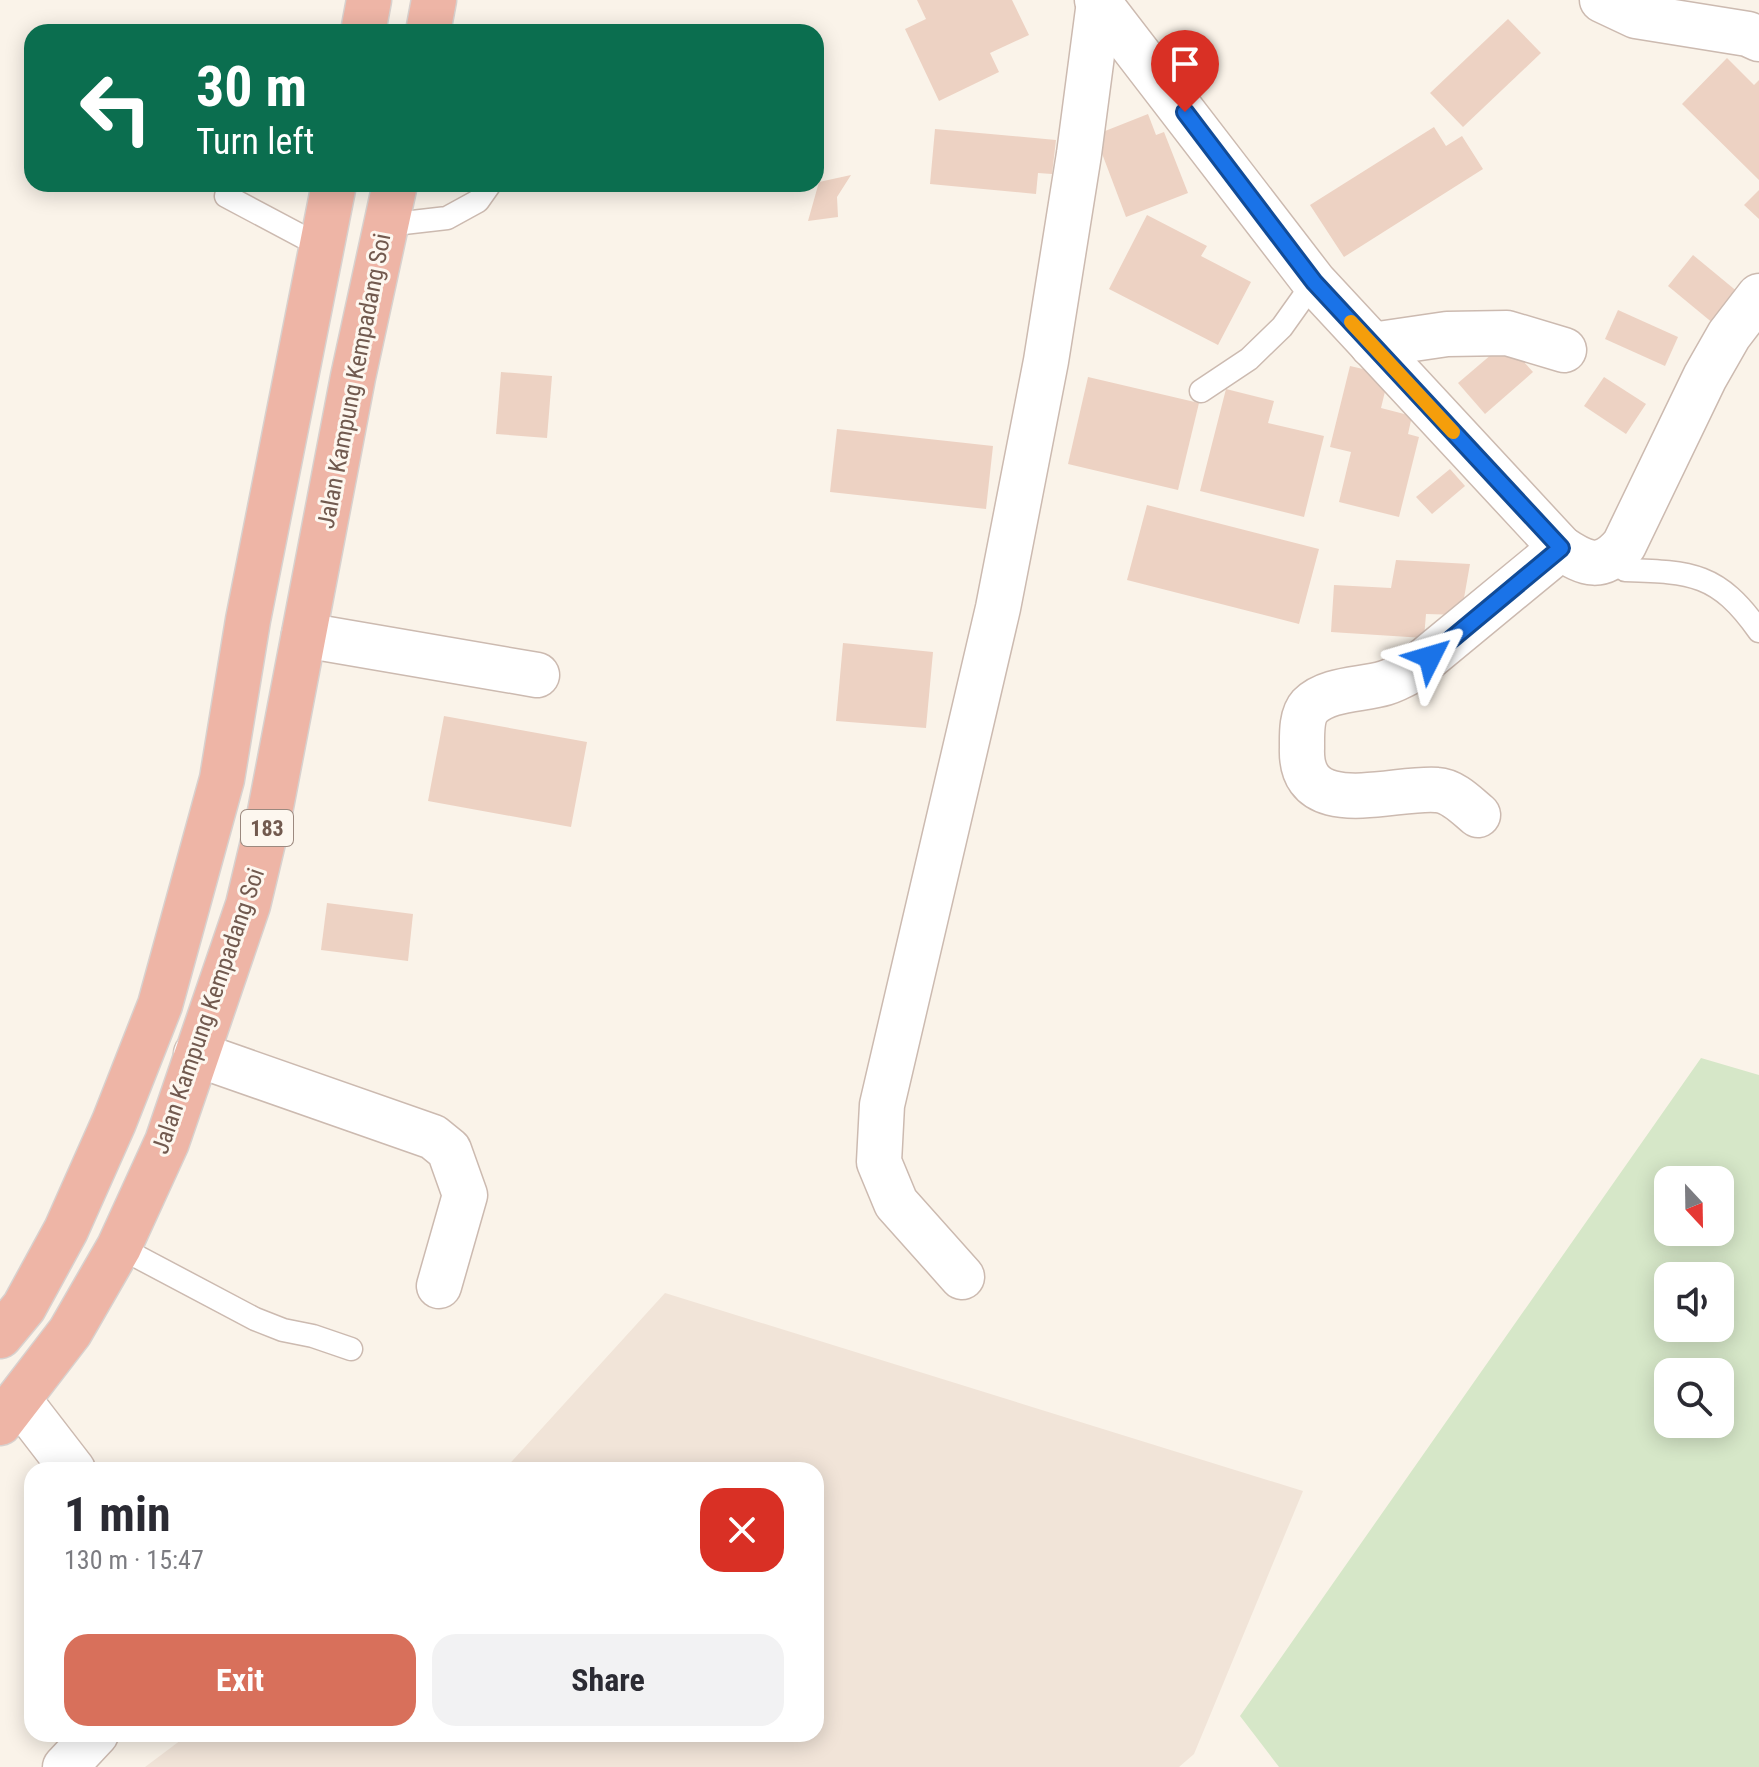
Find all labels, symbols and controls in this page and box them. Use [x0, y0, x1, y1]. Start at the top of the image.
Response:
pin [1151, 30, 1219, 112]
icon: arrive [1163, 42, 1207, 86]
text: 30 m [196, 54, 307, 120]
icon: left [64, 56, 168, 160]
text: Turn left [196, 121, 314, 163]
street label: Jalan Kampung Kempadang Soi [312, 231, 396, 531]
position arrow [1388, 615, 1472, 699]
road number: 183 [241, 810, 293, 846]
street label: Jalan Kampung Kempadang Soi [146, 865, 270, 1157]
north arrow [1654, 1166, 1734, 1246]
map controls [1654, 1166, 1734, 1438]
button: sound [1654, 1262, 1734, 1342]
button: search [1654, 1358, 1734, 1438]
text: 1 min [64, 1486, 171, 1543]
button: close [700, 1488, 784, 1572]
text: 130 m · 15:47 [64, 1545, 204, 1575]
button: Exit [64, 1634, 416, 1726]
button: Share [432, 1634, 784, 1726]

